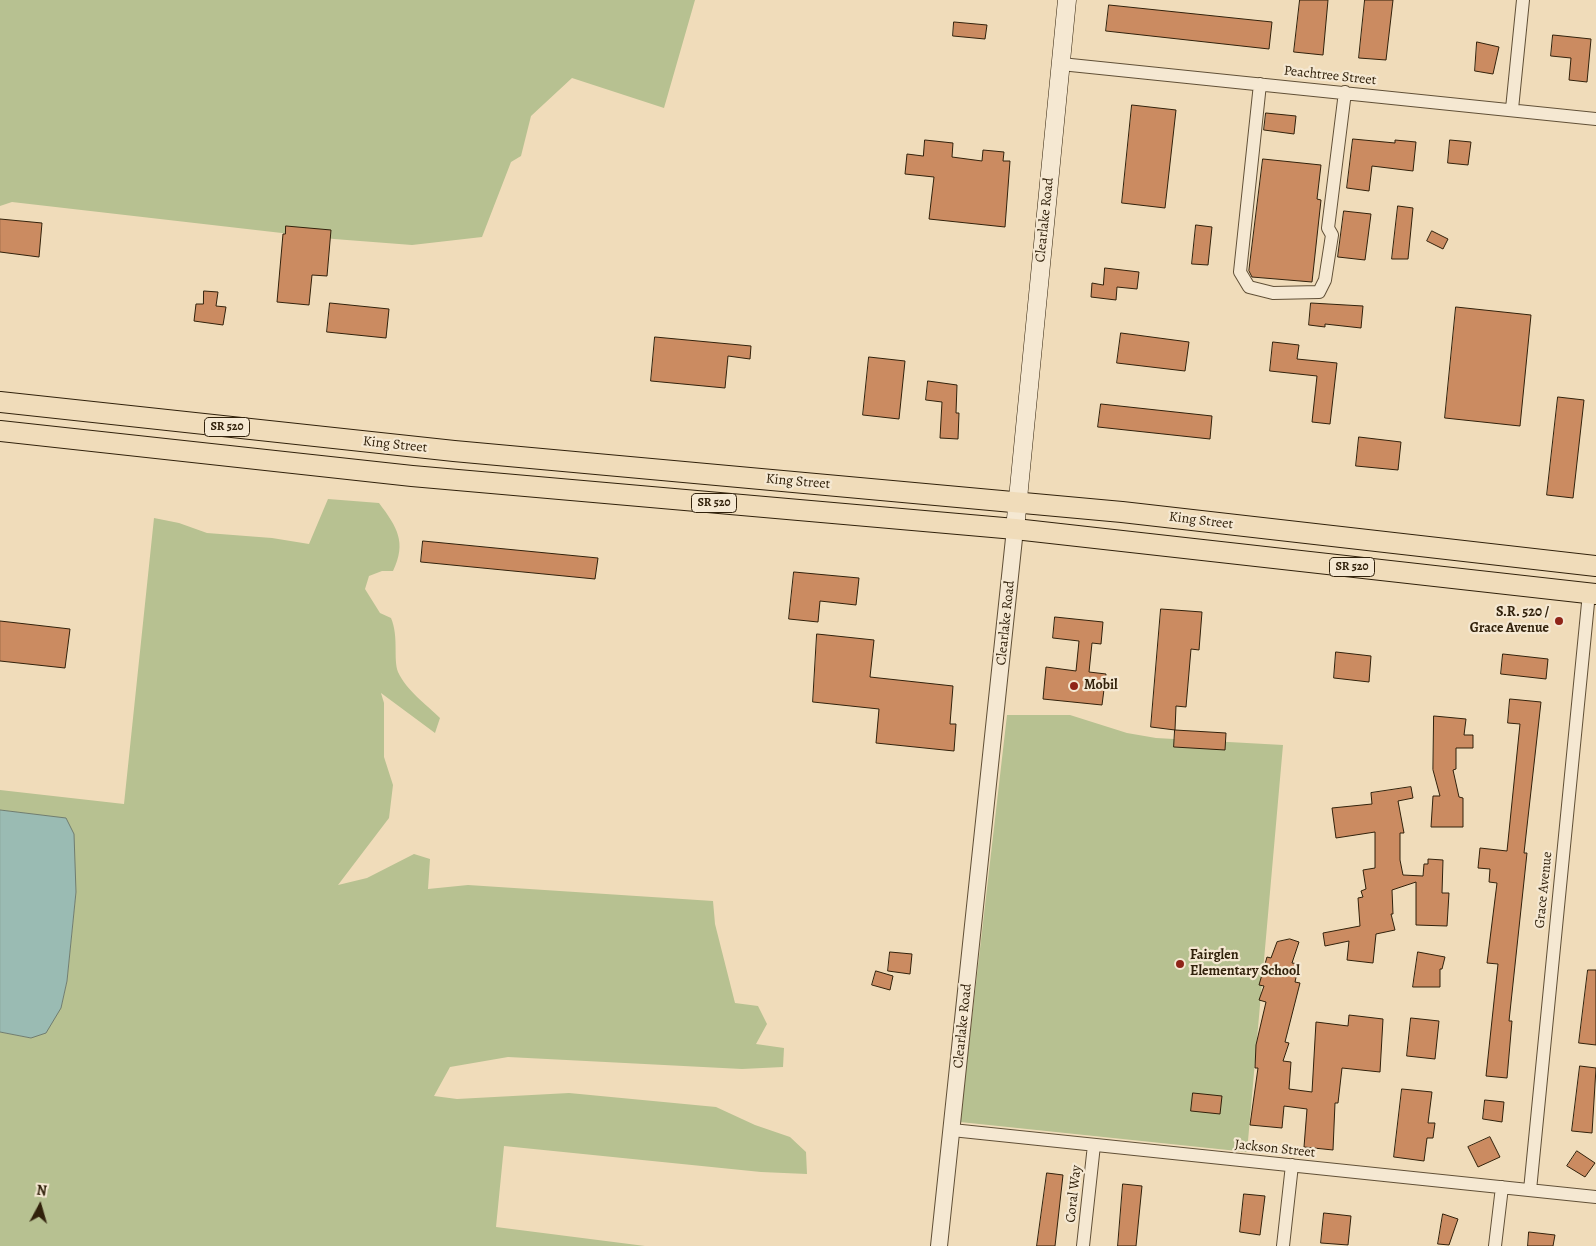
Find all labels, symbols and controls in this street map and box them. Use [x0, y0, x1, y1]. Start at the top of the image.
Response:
street label: Peachtree Street [1283, 63, 1377, 89]
street label: Clearlake Road [1032, 177, 1058, 263]
road number: SR 520 [204, 418, 250, 437]
street label: King Street [362, 433, 428, 457]
street label: King Street [765, 471, 831, 493]
road number: SR 520 [692, 493, 736, 512]
street label: King Street [1168, 509, 1234, 533]
road number: SR 520 [1330, 558, 1374, 576]
street label: Clearlake Road [993, 580, 1019, 666]
place label: S.R. 520 / Grace Avenue [1470, 605, 1549, 638]
marker: S.R. 520 / Grace Avenue [1553, 615, 1565, 627]
place label: Mobil [1084, 678, 1118, 694]
marker: Mobil [1068, 680, 1080, 692]
street label: Grace Avenue [1532, 851, 1556, 929]
place label: Fairglen Elementary School [1190, 948, 1300, 980]
marker: Fairglen Elementary School [1174, 958, 1186, 970]
street label: Clearlake Road [950, 983, 976, 1069]
street label: Jackson Street [1234, 1136, 1316, 1162]
street label: Coral Way [1063, 1164, 1085, 1224]
north arrow [15, 1181, 65, 1231]
text: N [36, 1181, 48, 1201]

